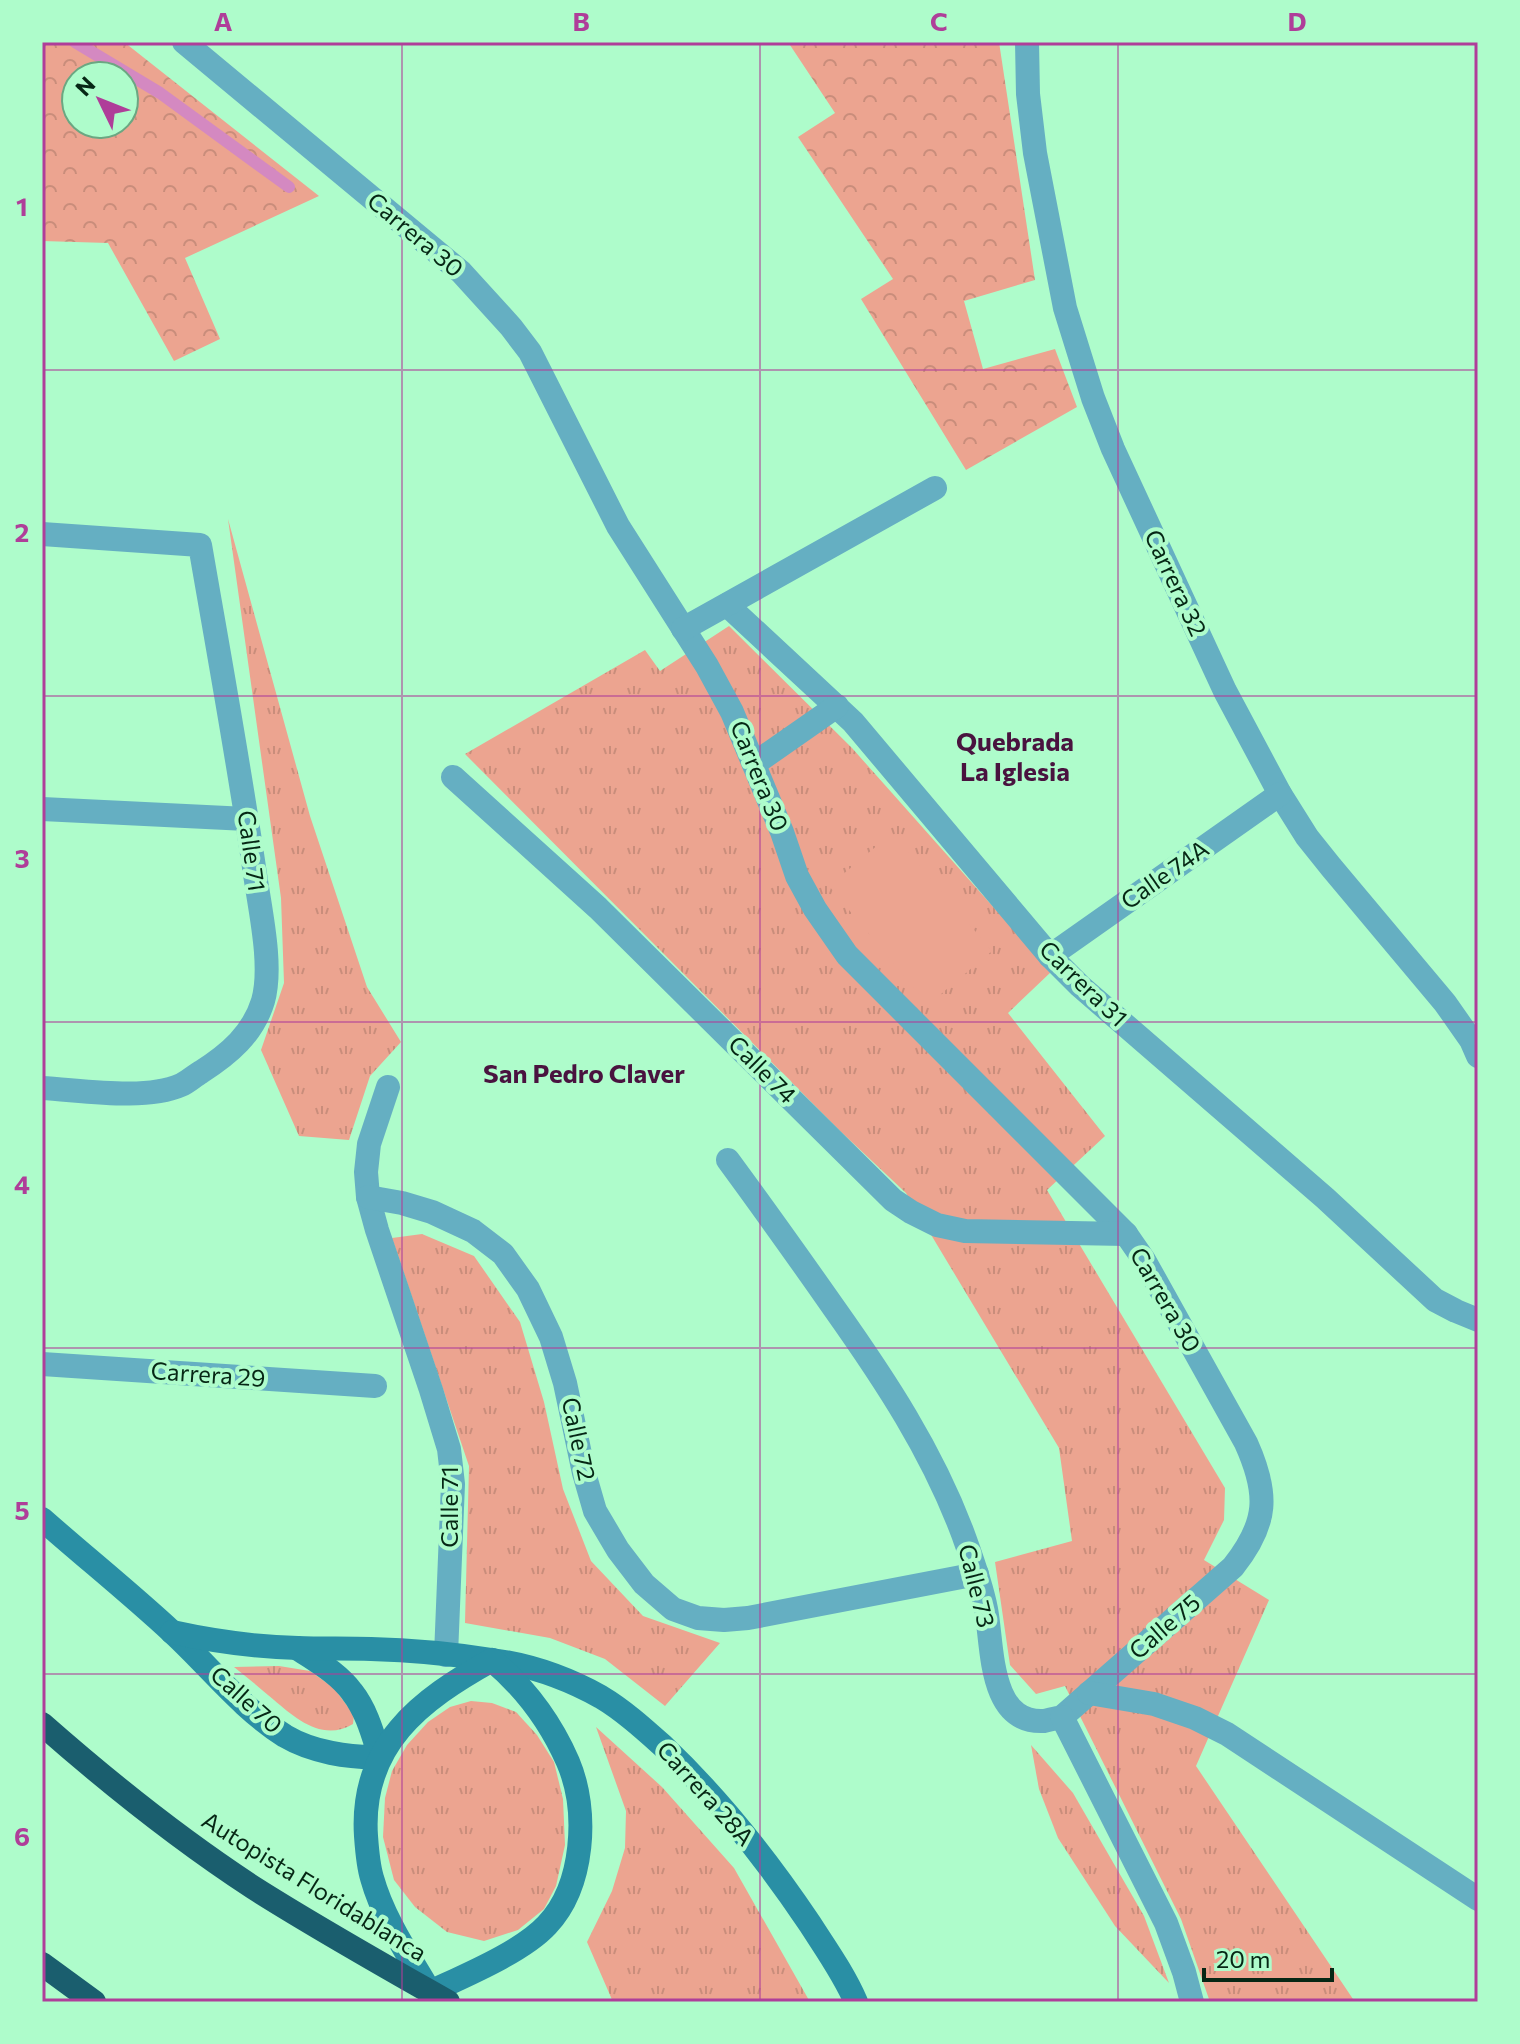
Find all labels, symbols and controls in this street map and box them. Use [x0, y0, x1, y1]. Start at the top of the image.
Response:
text: A [214, 5, 233, 36]
text: B [572, 5, 590, 36]
text: C [930, 5, 948, 36]
text: D [1287, 5, 1307, 36]
north arrow [60, 60, 140, 140]
text: N [70, 71, 101, 101]
street label: Carrera 30 [362, 185, 470, 282]
text: 1 [16, 190, 28, 221]
text: 2 [15, 516, 29, 547]
street label: Carrera 32 [1139, 525, 1214, 640]
street label: Carrera 30 [725, 716, 796, 835]
district label: Quebrada La Iglesia [956, 725, 1074, 786]
street label: Calle 71 [232, 808, 273, 893]
street label: Calle 74A [1115, 833, 1214, 915]
text: 3 [14, 842, 30, 873]
street label: Carrera 31 [1034, 934, 1134, 1032]
street label: Calle 74 [723, 1029, 803, 1109]
district label: San Pedro Claver [483, 1057, 685, 1088]
text: 4 [14, 1168, 30, 1199]
street label: Carrera 30 [1125, 1242, 1208, 1357]
street label: Carrera 29 [150, 1355, 266, 1392]
street label: Calle 72 [557, 1394, 602, 1483]
street label: Calle 71 [434, 1466, 463, 1548]
text: 5 [14, 1494, 30, 1525]
street label: Calle 73 [953, 1541, 1002, 1630]
street label: Calle 75 [1122, 1587, 1206, 1665]
street label: Calle 70 [205, 1659, 289, 1739]
street label: Carrera 28A [652, 1735, 761, 1851]
street label: Autopista Floridablanca [197, 1805, 432, 1967]
text: 6 [14, 1820, 30, 1851]
scale bar [1204, 1932, 1332, 1982]
text: 20 m [1216, 1944, 1270, 1973]

